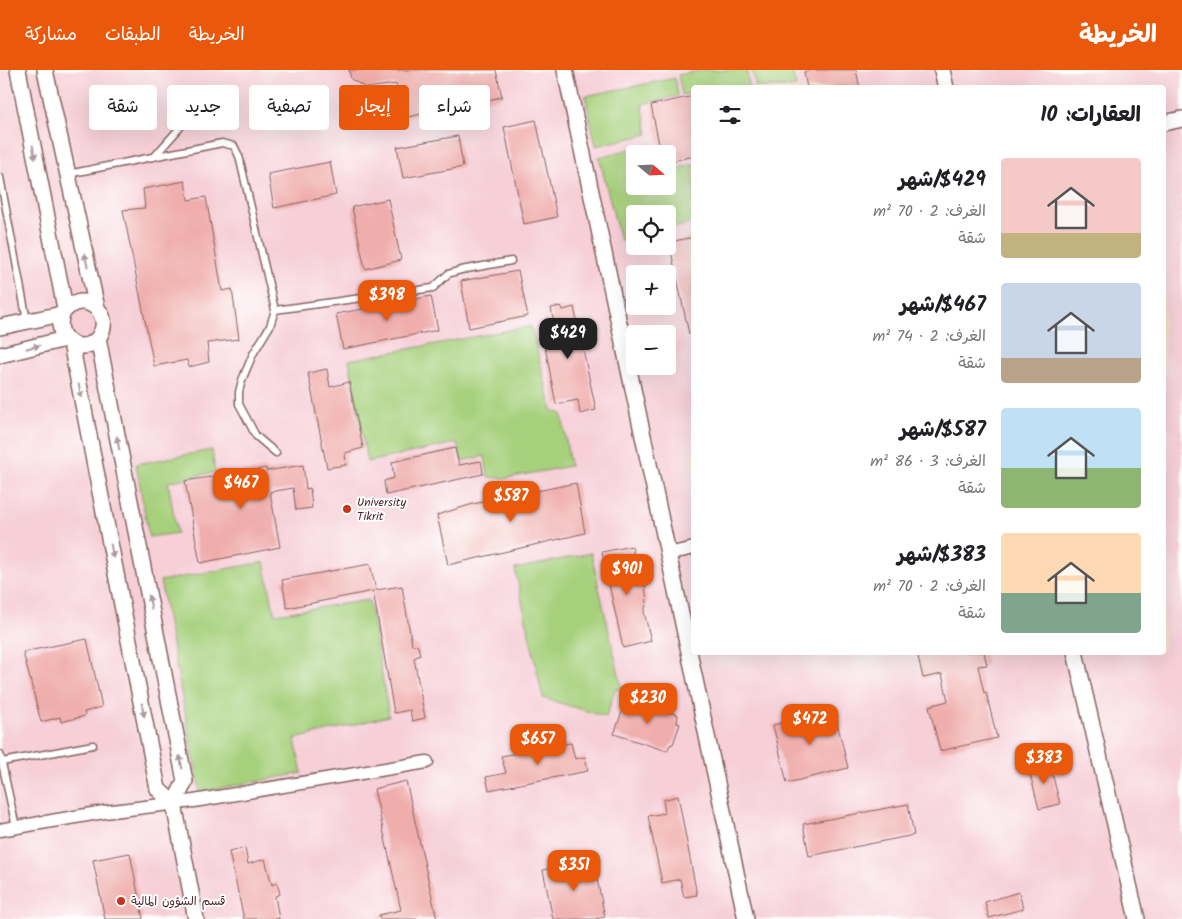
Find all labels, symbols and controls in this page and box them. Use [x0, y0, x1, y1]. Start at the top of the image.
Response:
text: الخريطة [1079, 16, 1157, 55]
text: مشاركة [25, 21, 77, 50]
text: الطبقات [105, 21, 161, 50]
text: الخريطة [189, 21, 245, 50]
chip: شقة [89, 85, 157, 130]
chip: جديد [167, 85, 239, 130]
chip: تصفية [249, 85, 329, 130]
chip: إيجار [339, 85, 409, 130]
chip: شراء [419, 85, 490, 130]
text: العقارات: 10 [1040, 99, 1141, 132]
icon: filters [716, 101, 744, 129]
one-way arrow [30, 145, 38, 160]
north arrow [626, 145, 676, 195]
map controls [626, 145, 676, 375]
text: $429/شهر [898, 164, 986, 197]
icon: home [1041, 178, 1101, 238]
text: الغرف: 2 · 70 m² [873, 199, 986, 224]
button: locate [626, 205, 676, 255]
text: شقة [958, 226, 986, 251]
one-way arrow [82, 252, 90, 268]
button: + [626, 265, 676, 315]
pin: $398 [357, 280, 417, 322]
text: $398 [369, 283, 405, 308]
text: $467/شهر [900, 289, 986, 322]
icon: home [1041, 303, 1101, 363]
pin: $429 [538, 318, 598, 360]
text: $429 [550, 321, 586, 346]
text: الغرف: 2 · 74 m² [873, 324, 986, 349]
button: − [626, 325, 676, 375]
one-way arrow [25, 343, 40, 351]
text: شقة [958, 351, 986, 376]
one-way arrow [77, 384, 85, 400]
text: $587/شهر [900, 414, 986, 447]
icon: home [1041, 428, 1101, 488]
one-way arrow [114, 435, 122, 450]
text: الغرف: 3 · 86 m² [870, 449, 986, 474]
pin: $467 [211, 468, 271, 510]
text: $467 [224, 471, 258, 496]
text: شقة [958, 476, 986, 501]
pin: $587 [481, 480, 541, 523]
text: $587 [494, 484, 528, 509]
place label: University Tikrit [357, 493, 406, 526]
marker: University Tikrit [341, 503, 353, 515]
text: $383/شهر [897, 539, 986, 572]
one-way arrow [108, 543, 116, 559]
icon: home [1041, 553, 1101, 613]
pin: $901 [597, 554, 657, 596]
text: $901 [612, 557, 642, 582]
text: الغرف: 2 · 70 m² [873, 574, 986, 599]
one-way arrow [145, 594, 153, 610]
text: شقة [958, 601, 986, 626]
pin: $230 [618, 682, 678, 725]
text: $230 [630, 686, 666, 711]
one-way arrow [139, 702, 147, 718]
pin: $472 [780, 704, 840, 746]
text: $472 [792, 707, 828, 732]
pin: $657 [508, 724, 568, 766]
text: $657 [521, 727, 555, 752]
pin: $383 [1014, 742, 1074, 785]
text: $383 [1026, 746, 1062, 771]
one-way arrow [177, 754, 185, 769]
pin: $351 [544, 850, 604, 892]
text: $351 [558, 853, 590, 878]
place label: قسم الشؤون المالية [131, 892, 226, 911]
marker: قسم الشؤون المالية [115, 895, 127, 907]

